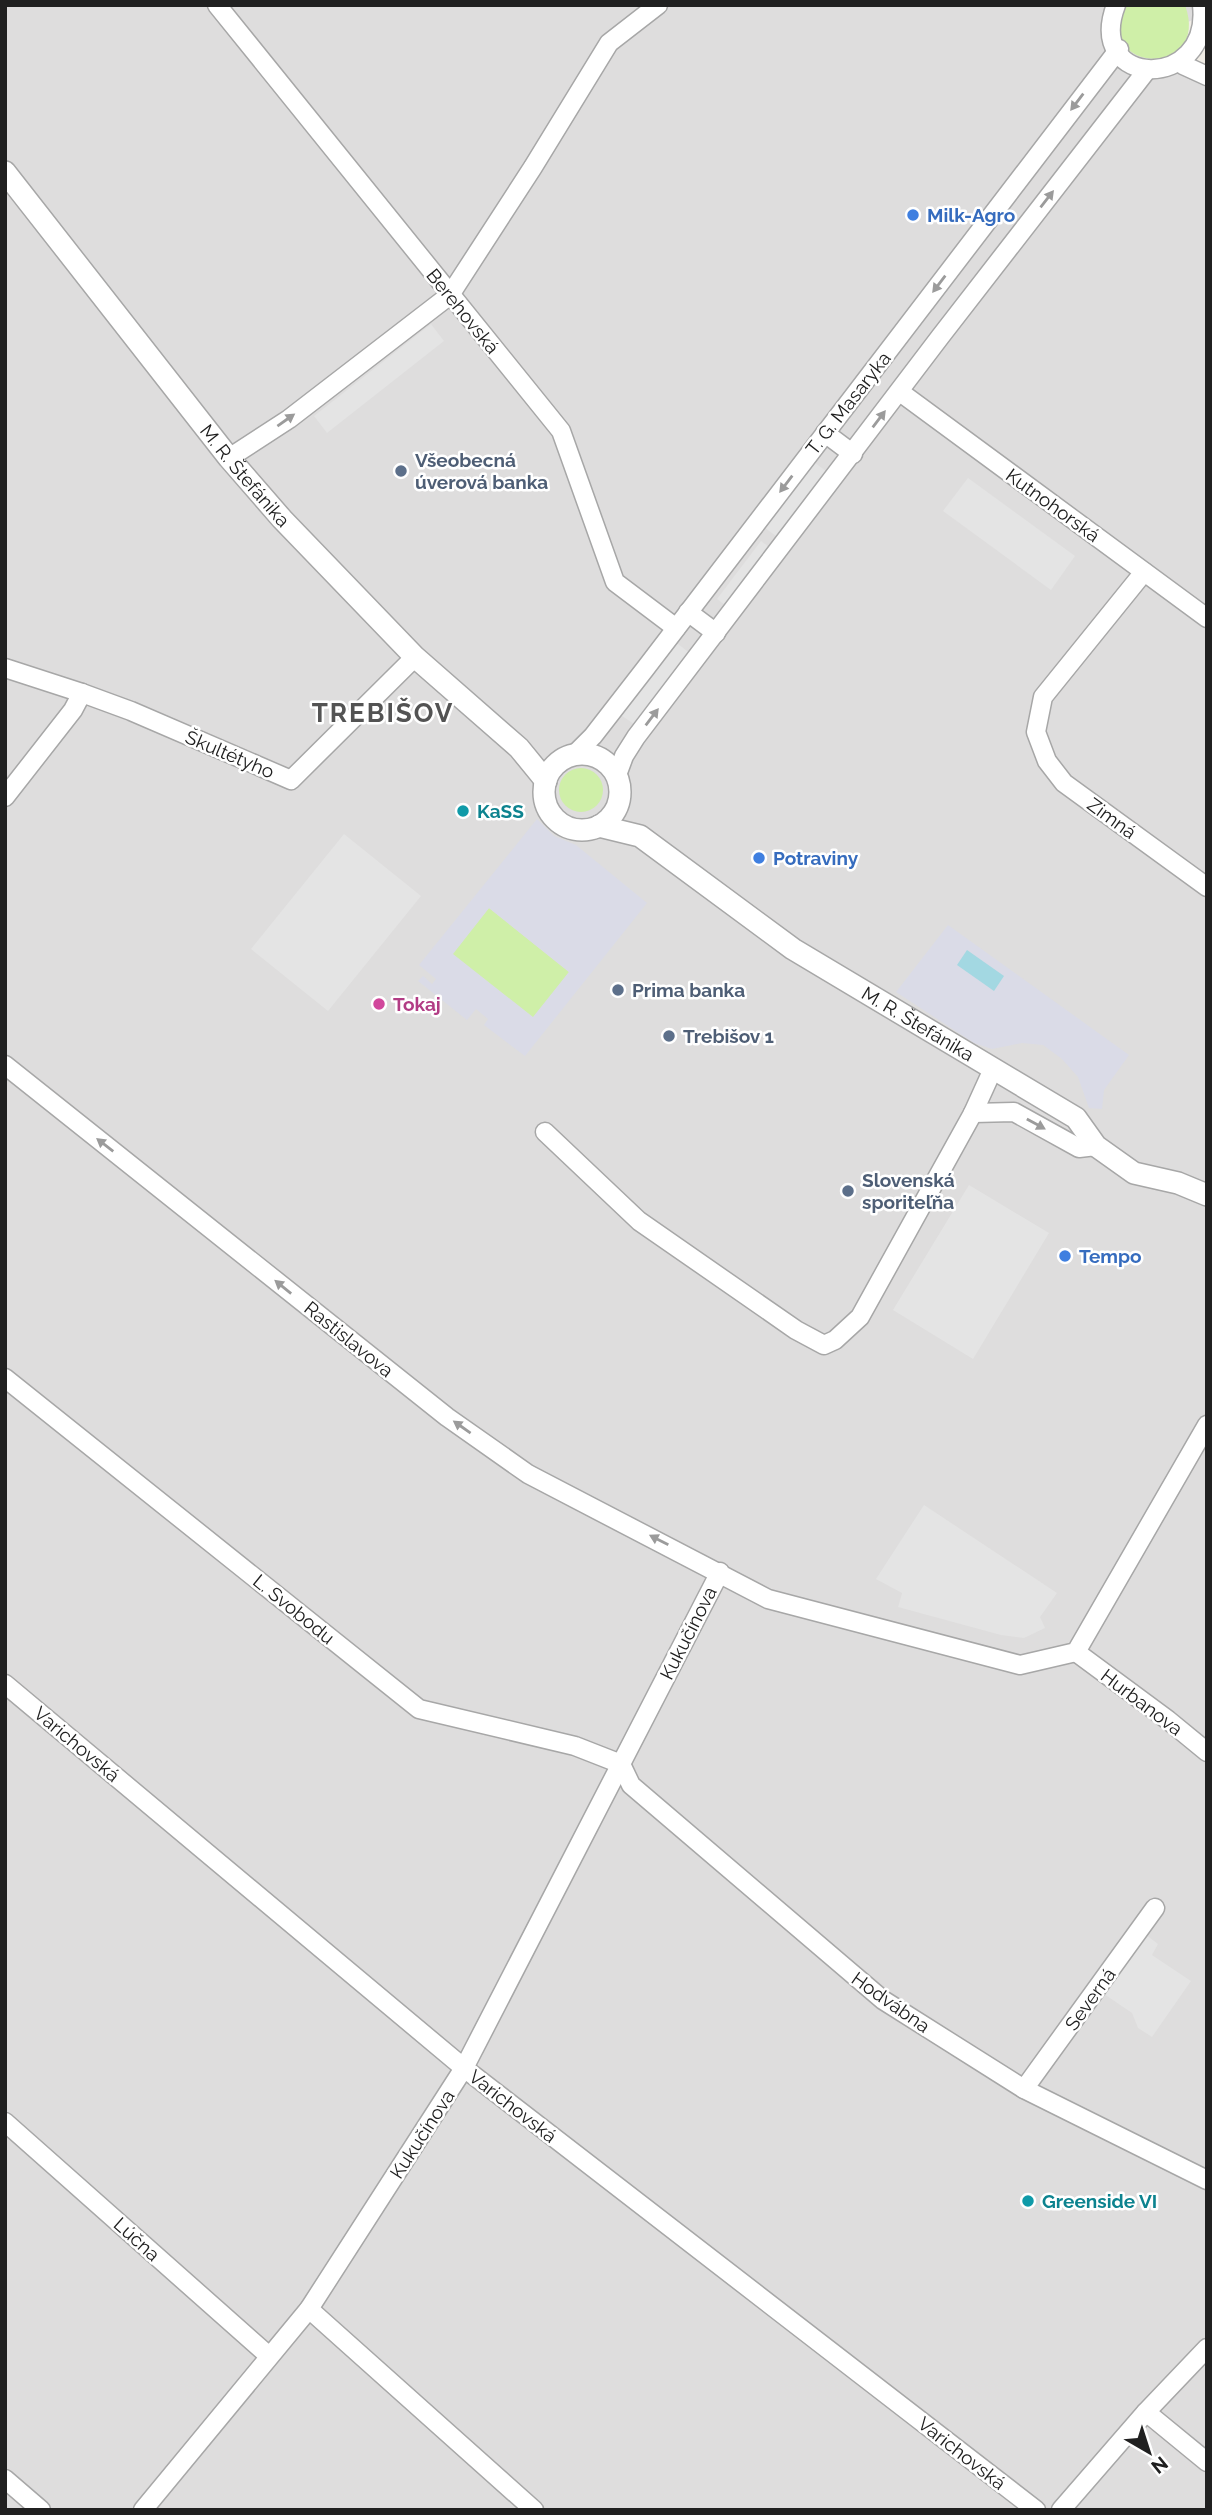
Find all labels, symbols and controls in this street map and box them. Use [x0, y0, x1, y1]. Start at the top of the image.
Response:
one-way arrow [1069, 93, 1084, 111]
one-way arrow [1039, 191, 1054, 209]
place label: Milk-Agro [927, 204, 1015, 226]
marker: Milk-Agro [905, 207, 921, 223]
street label: Berehovská [422, 264, 504, 358]
one-way arrow [932, 274, 947, 292]
street label: T. G. Masaryka [801, 347, 895, 459]
one-way arrow [872, 411, 887, 429]
one-way arrow [276, 414, 296, 427]
street label: M. R. Štefánika [196, 420, 294, 531]
place label: Všeobecná úverová banka [415, 449, 548, 493]
marker: Všeobecná úverová banka [393, 463, 409, 479]
street label: Kutnohorská [1002, 464, 1104, 546]
one-way arrow [779, 474, 793, 493]
district label: TREBIŠOV [312, 697, 454, 728]
one-way arrow [645, 708, 659, 726]
street label: Škultétyho [182, 725, 278, 783]
street label: Zimná [1083, 793, 1141, 843]
place label: KaSS [477, 800, 524, 822]
marker: KaSS [455, 803, 471, 819]
place label: Potraviny [773, 847, 859, 869]
marker: Potraviny [751, 850, 767, 866]
place label: Prima banka [632, 979, 745, 1001]
marker: Prima banka [610, 982, 626, 998]
street label: M. R. Štefánika [858, 982, 978, 1066]
place label: Tokaj [393, 993, 441, 1015]
marker: Tokaj [371, 996, 387, 1012]
place label: Trebišov 1 [683, 1025, 774, 1047]
marker: Trebišov 1 [661, 1028, 677, 1044]
one-way arrow [1027, 1118, 1046, 1130]
one-way arrow [97, 1138, 114, 1153]
place label: Slovenská sporiteľňa [862, 1169, 955, 1213]
marker: Slovenská sporiteľňa [840, 1183, 856, 1199]
place label: Tempo [1079, 1245, 1142, 1267]
marker: Tempo [1057, 1248, 1073, 1264]
one-way arrow [275, 1279, 293, 1294]
street label: Rastislavova [300, 1297, 398, 1381]
one-way arrow [453, 1420, 471, 1434]
one-way arrow [649, 1535, 669, 1546]
street label: L. Svobodu [249, 1570, 339, 1648]
street label: Kukučínova [655, 1583, 721, 1683]
street label: Hurbanova [1097, 1664, 1187, 1740]
street label: Varichovská [30, 1702, 124, 1786]
street label: Severná [1060, 1964, 1120, 2034]
street label: Hodvábna [848, 1967, 934, 2037]
street label: Varichovská [465, 2065, 561, 2147]
street label: Kukučínova [385, 2085, 459, 2183]
place label: Greenside VI [1042, 2190, 1157, 2212]
marker: Greenside VI [1020, 2193, 1036, 2209]
street label: Lúčna [109, 2213, 165, 2265]
street label: Varichovská [914, 2412, 1010, 2494]
north arrow [1114, 2417, 1184, 2487]
text: N [1147, 2452, 1172, 2478]

